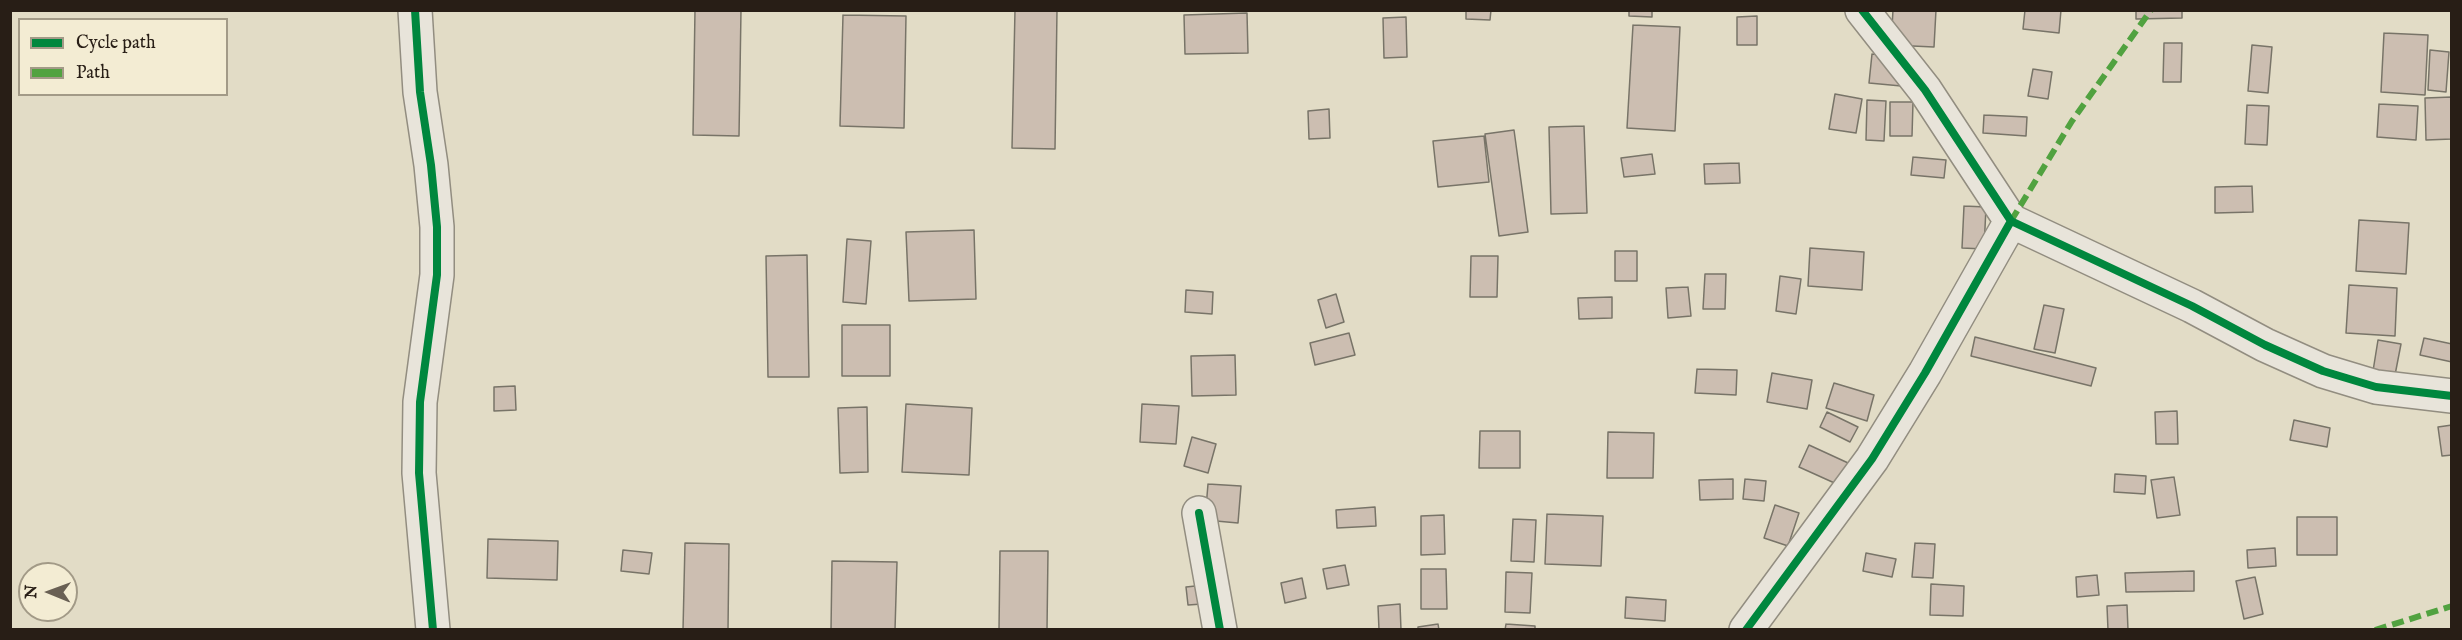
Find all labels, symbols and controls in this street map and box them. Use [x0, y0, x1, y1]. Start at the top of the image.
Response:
legend [18, 18, 228, 96]
text: Cycle path [76, 32, 156, 55]
text: Path [76, 62, 110, 85]
north arrow [18, 562, 78, 622]
text: N [22, 585, 42, 599]

